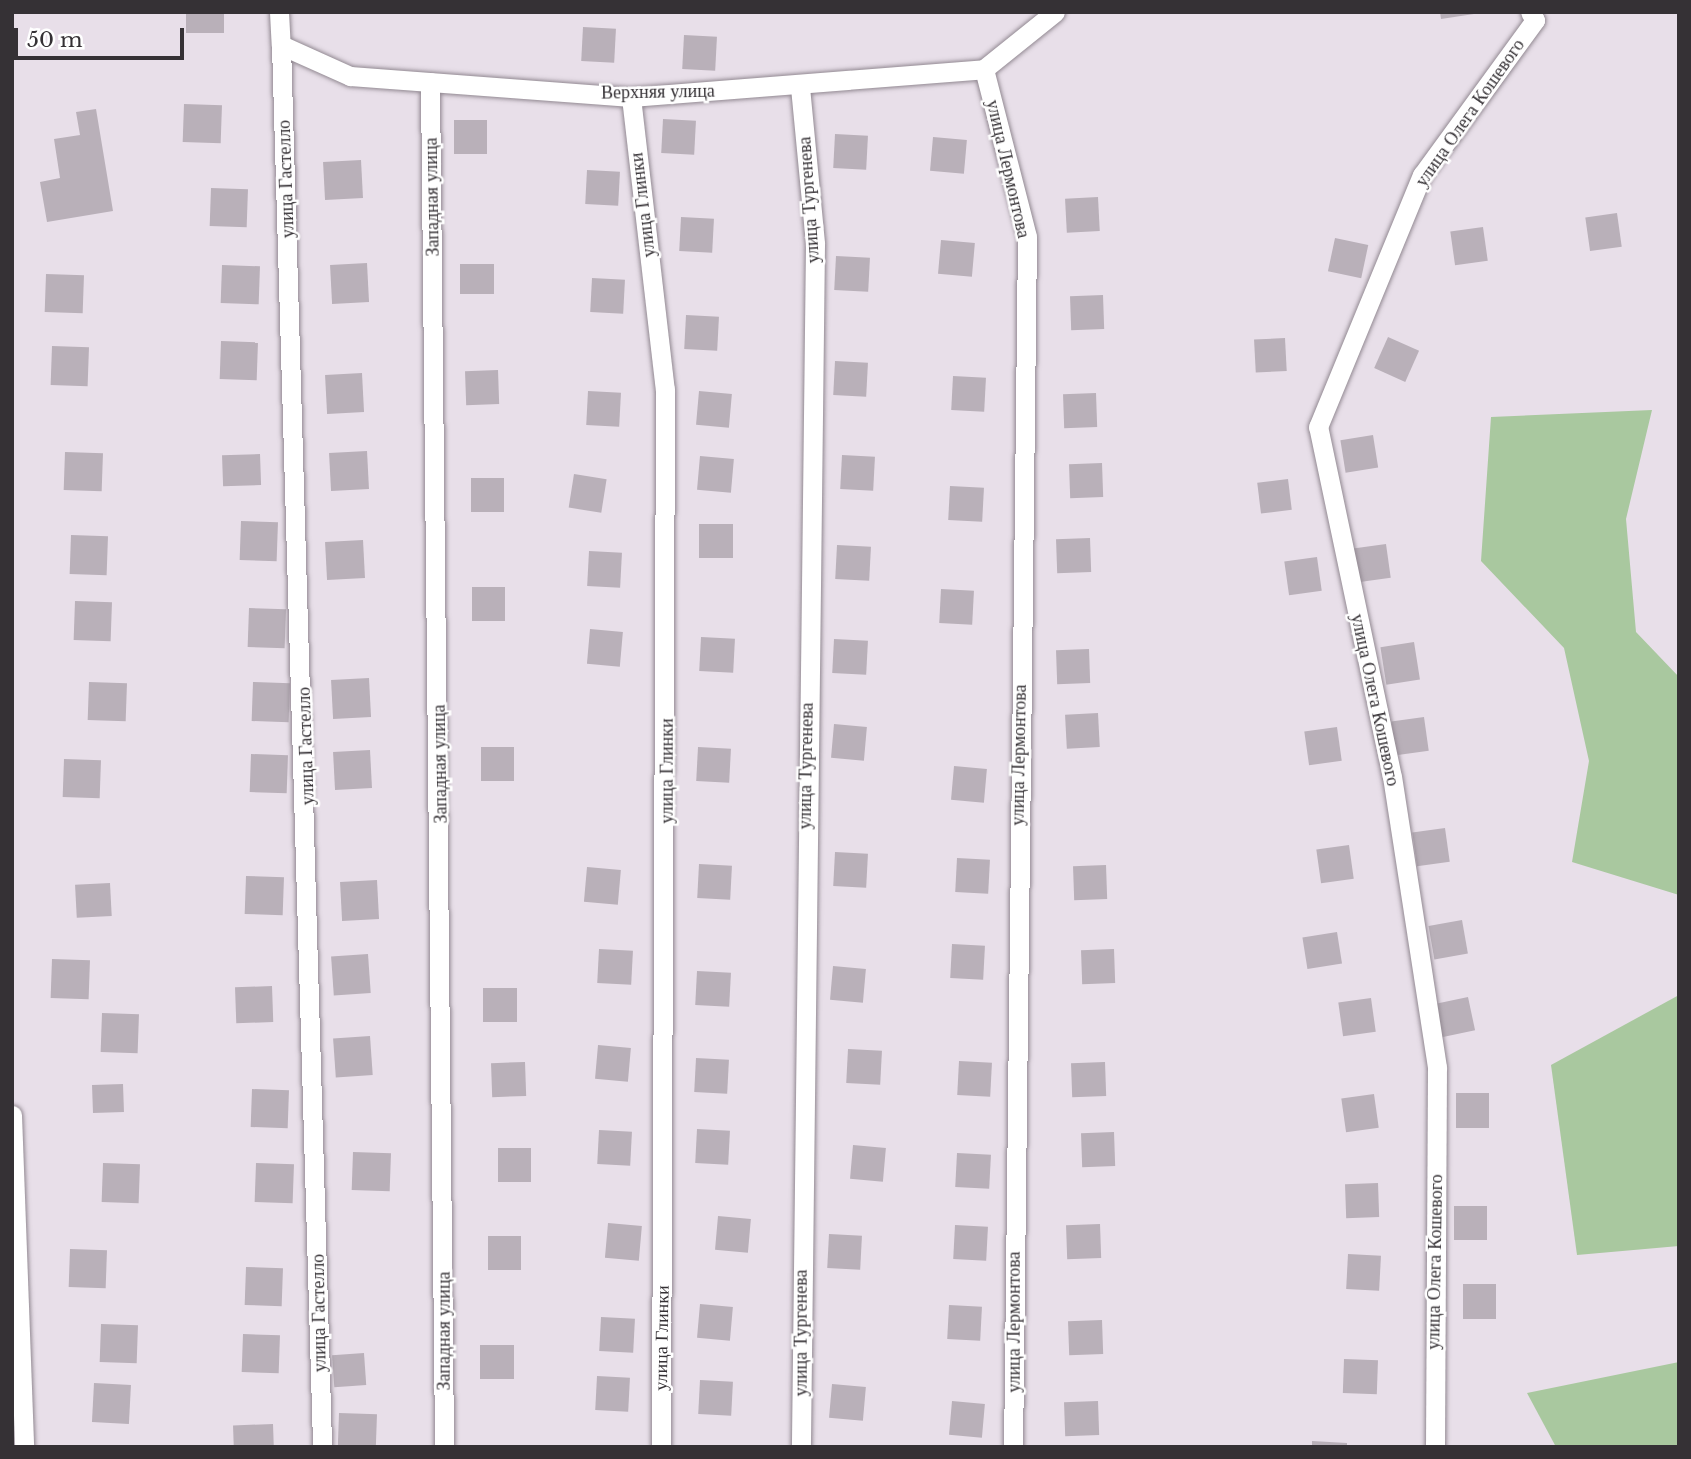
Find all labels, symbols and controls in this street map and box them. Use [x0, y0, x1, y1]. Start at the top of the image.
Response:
scale bar [18, 14, 187, 58]
text: 50 m [27, 27, 82, 53]
street label: улица Олега Кошевого [1411, 35, 1529, 191]
street label: Верхняя улица [601, 80, 715, 104]
street label: улица Лермонтова [982, 98, 1034, 240]
street label: улица Гастелло [273, 119, 299, 239]
street label: улица Тургенева [794, 136, 824, 264]
street label: Западная улица [420, 137, 444, 257]
street label: улица Глинки [626, 151, 660, 259]
street label: улица Олега Кошевого [1346, 612, 1404, 788]
street label: улица Лермонтова [1007, 684, 1031, 826]
street label: улица Гастелло [293, 686, 319, 806]
street label: улица Тургенева [794, 702, 818, 830]
street label: Западная улица [428, 704, 452, 824]
street label: улица Глинки [656, 718, 678, 824]
street label: улица Олега Кошевого [1423, 1174, 1447, 1350]
street label: улица Лермонтова [1003, 1251, 1025, 1393]
street label: улица Гастелло [307, 1254, 331, 1372]
street label: улица Тургенева [790, 1270, 812, 1396]
street label: Западная улица [433, 1271, 455, 1391]
street label: улица Глинки [650, 1285, 674, 1391]

